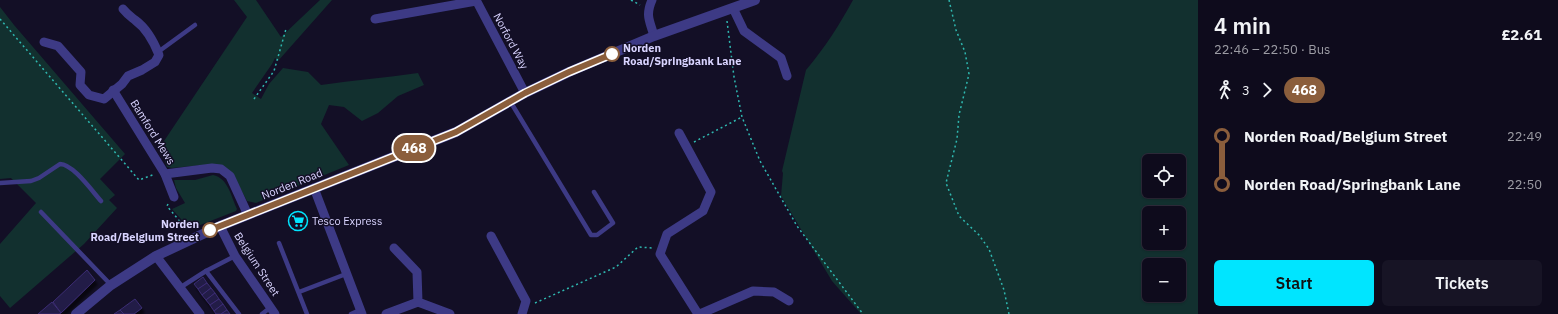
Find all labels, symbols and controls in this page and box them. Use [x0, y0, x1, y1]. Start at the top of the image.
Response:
street label: Norford Way [490, 10, 532, 72]
text: 4 min [1214, 11, 1271, 40]
text: £2.61 [1502, 25, 1542, 44]
place label: Norden Road/Springbank Lane [623, 41, 741, 68]
text: 22:46 – 22:50 · Bus [1214, 41, 1330, 58]
marker: Norden Road/Springbank Lane [604, 46, 620, 62]
icon: walk [1214, 79, 1236, 101]
icon: forward [1256, 79, 1278, 101]
text: 468 [1292, 81, 1317, 99]
text: 3 [1242, 82, 1250, 99]
street label: Bamford Mews [127, 97, 179, 167]
text: Norden Road/Belgium Street [1244, 127, 1447, 146]
text: 22:49 [1507, 128, 1542, 145]
line badge: 468 [391, 135, 437, 161]
text: 468 [401, 139, 427, 157]
map controls [1142, 154, 1186, 302]
button: locate [1142, 154, 1186, 198]
street label: Norden Road [259, 165, 325, 203]
text: Norden Road/Springbank Lane [1244, 175, 1461, 194]
text: 22:50 [1507, 176, 1542, 193]
button: + [1142, 206, 1186, 250]
supermarket icon: Tesco Express [287, 210, 309, 232]
place label: Tesco Express [312, 214, 382, 228]
place label: Norden Road/Belgium Street [90, 217, 199, 244]
marker: Norden Road/Belgium Street [202, 222, 218, 238]
street label: Belgium Street [231, 229, 283, 299]
button: − [1142, 258, 1186, 302]
button: Start [1214, 260, 1374, 306]
button: Tickets [1382, 260, 1542, 306]

